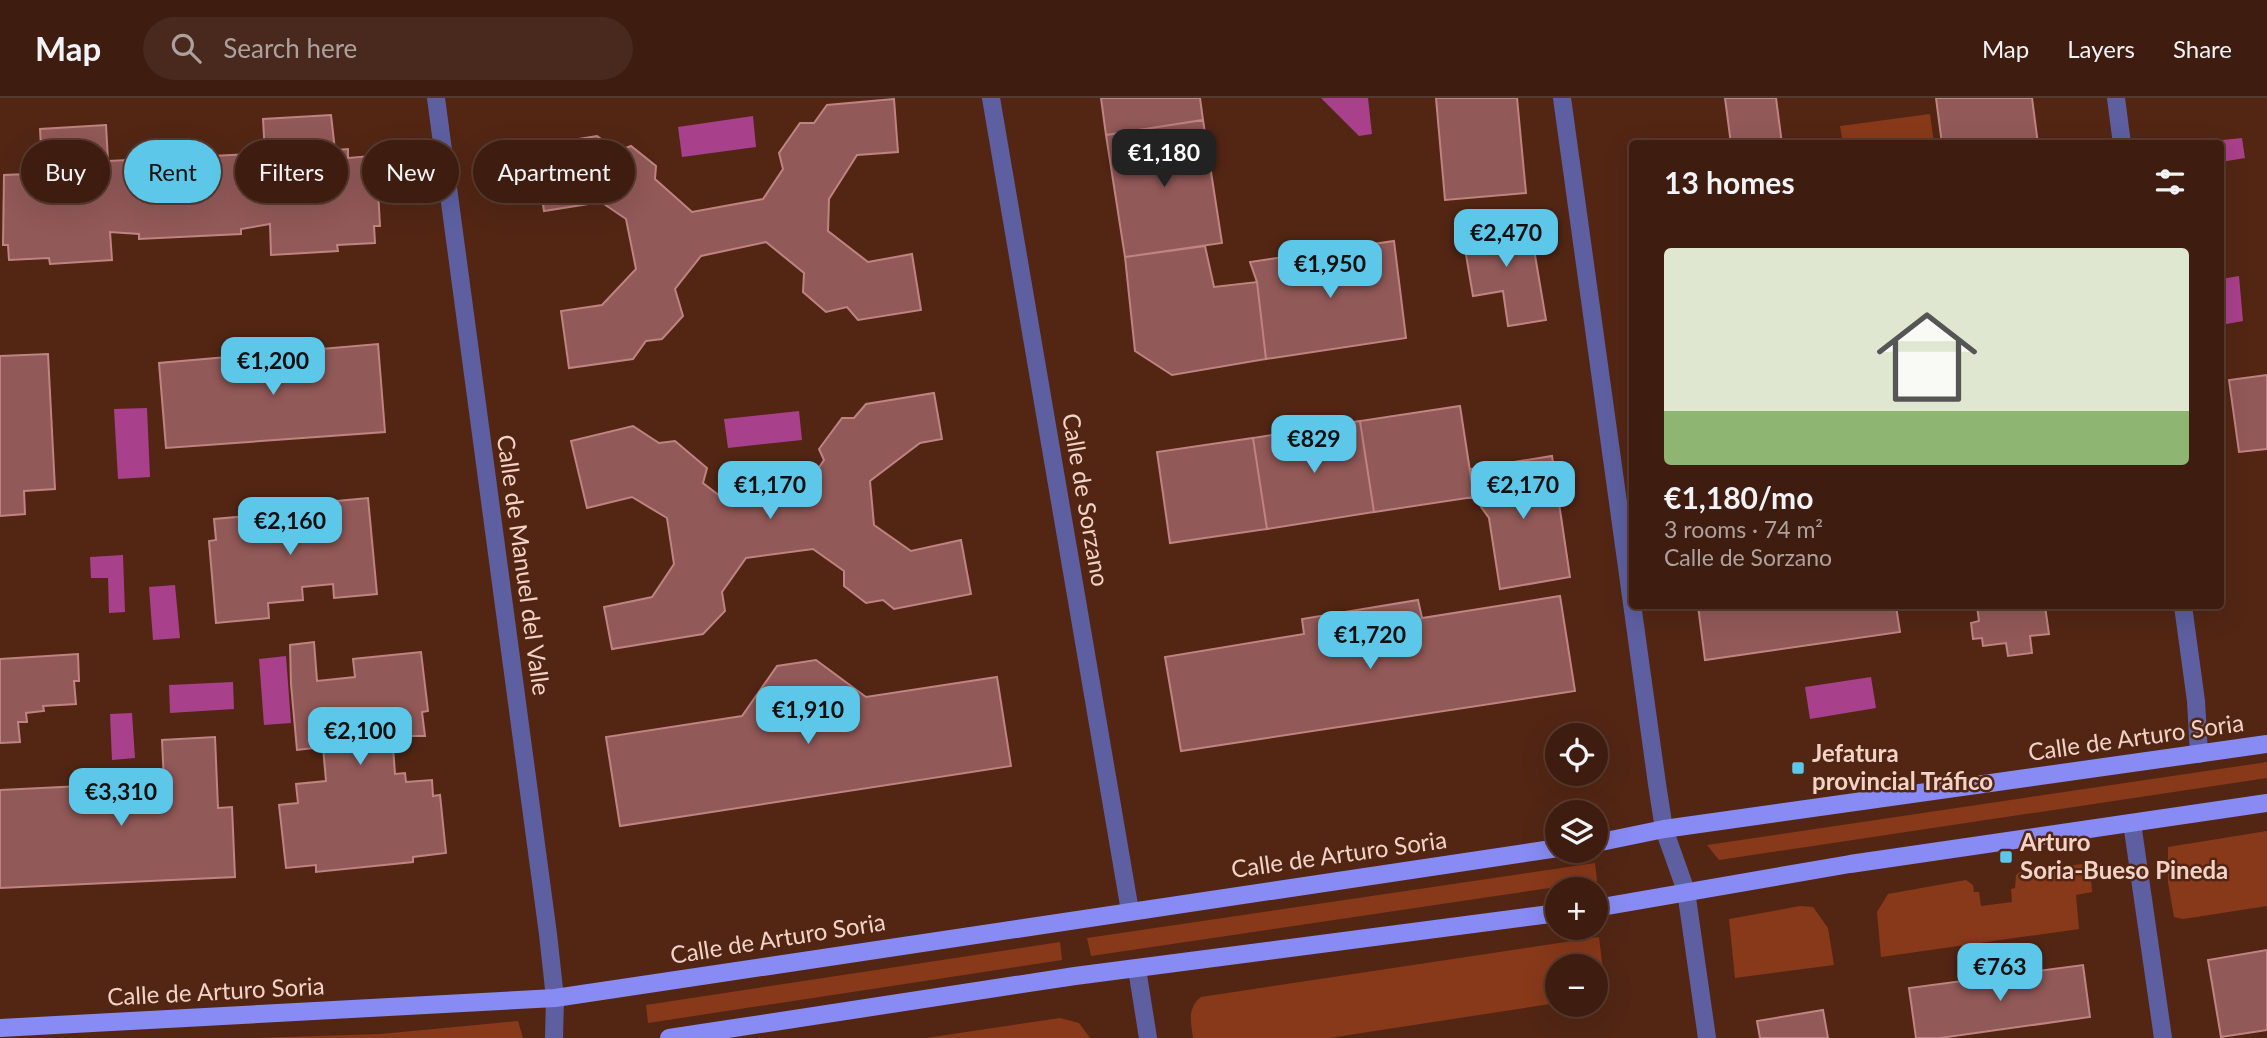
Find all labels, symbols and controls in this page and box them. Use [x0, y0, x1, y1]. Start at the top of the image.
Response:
search box [143, 17, 633, 80]
text: Map [35, 28, 101, 68]
icon: search [167, 29, 205, 67]
text: Search here [223, 32, 357, 64]
text: Map [1982, 34, 2029, 63]
text: Layers [2067, 34, 2135, 63]
text: Share [2173, 34, 2232, 63]
pin: €1,180 [1107, 130, 1221, 189]
text: €1,180 [1128, 138, 1200, 166]
chip: Buy [21, 140, 110, 203]
chip: Rent [124, 140, 221, 203]
chip: Filters [235, 140, 348, 203]
chip: New [362, 140, 459, 203]
chip: Apartment [473, 140, 635, 203]
icon: filters [2151, 163, 2189, 201]
text: 13 homes [1664, 164, 1795, 200]
pin: €2,470 [1449, 209, 1563, 269]
text: €2,470 [1470, 218, 1542, 246]
pin: €1,950 [1273, 240, 1387, 300]
text: €1,950 [1294, 249, 1366, 277]
icon: home [1864, 294, 1990, 420]
pin: €1,200 [216, 338, 330, 397]
text: €1,200 [237, 346, 309, 374]
street label: Calle de Sorzano [1057, 411, 1116, 589]
pin: €829 [1273, 416, 1355, 475]
text: €829 [1287, 424, 1341, 452]
street label: Calle de Manuel del Valle [492, 433, 557, 697]
pin: €1,170 [713, 462, 827, 521]
pin: €2,170 [1466, 462, 1580, 521]
text: €1,170 [734, 470, 806, 498]
text: €2,170 [1487, 470, 1559, 498]
text: €1,180/mo [1664, 479, 1813, 515]
pin: €2,160 [233, 498, 347, 557]
text: €2,160 [254, 506, 326, 534]
text: 3 rooms · 74 m² [1664, 515, 1823, 543]
text: Calle de Sorzano [1664, 543, 1832, 571]
pin: €1,720 [1313, 612, 1427, 671]
text: €1,720 [1334, 620, 1406, 648]
pin: €1,910 [751, 686, 865, 746]
text: €1,910 [772, 695, 844, 723]
street label: Calle de Arturo Soria [2026, 707, 2245, 766]
pin: €2,100 [303, 708, 417, 767]
text: €2,100 [324, 716, 396, 744]
map controls [1545, 723, 1608, 1017]
button: locate [1545, 723, 1608, 786]
place label: Jefatura provincial Tráfico [1812, 738, 1993, 795]
marker: Jefatura provincial Tráfico [1790, 760, 1806, 776]
pin: €3,310 [64, 768, 178, 828]
text: €3,310 [85, 777, 157, 805]
button: layers [1545, 800, 1608, 863]
street label: Calle de Arturo Soria [1229, 824, 1448, 883]
place label: Arturo Soria-Bueso Pineda [2019, 827, 2228, 884]
marker: Arturo Soria-Bueso Pineda [1998, 849, 2014, 865]
button: + [1545, 877, 1608, 940]
street label: Calle de Arturo Soria [668, 906, 887, 969]
pin: €763 [1959, 944, 2041, 1003]
text: €763 [1973, 952, 2027, 980]
button: − [1545, 954, 1608, 1017]
street label: Calle de Arturo Soria [107, 970, 325, 1011]

